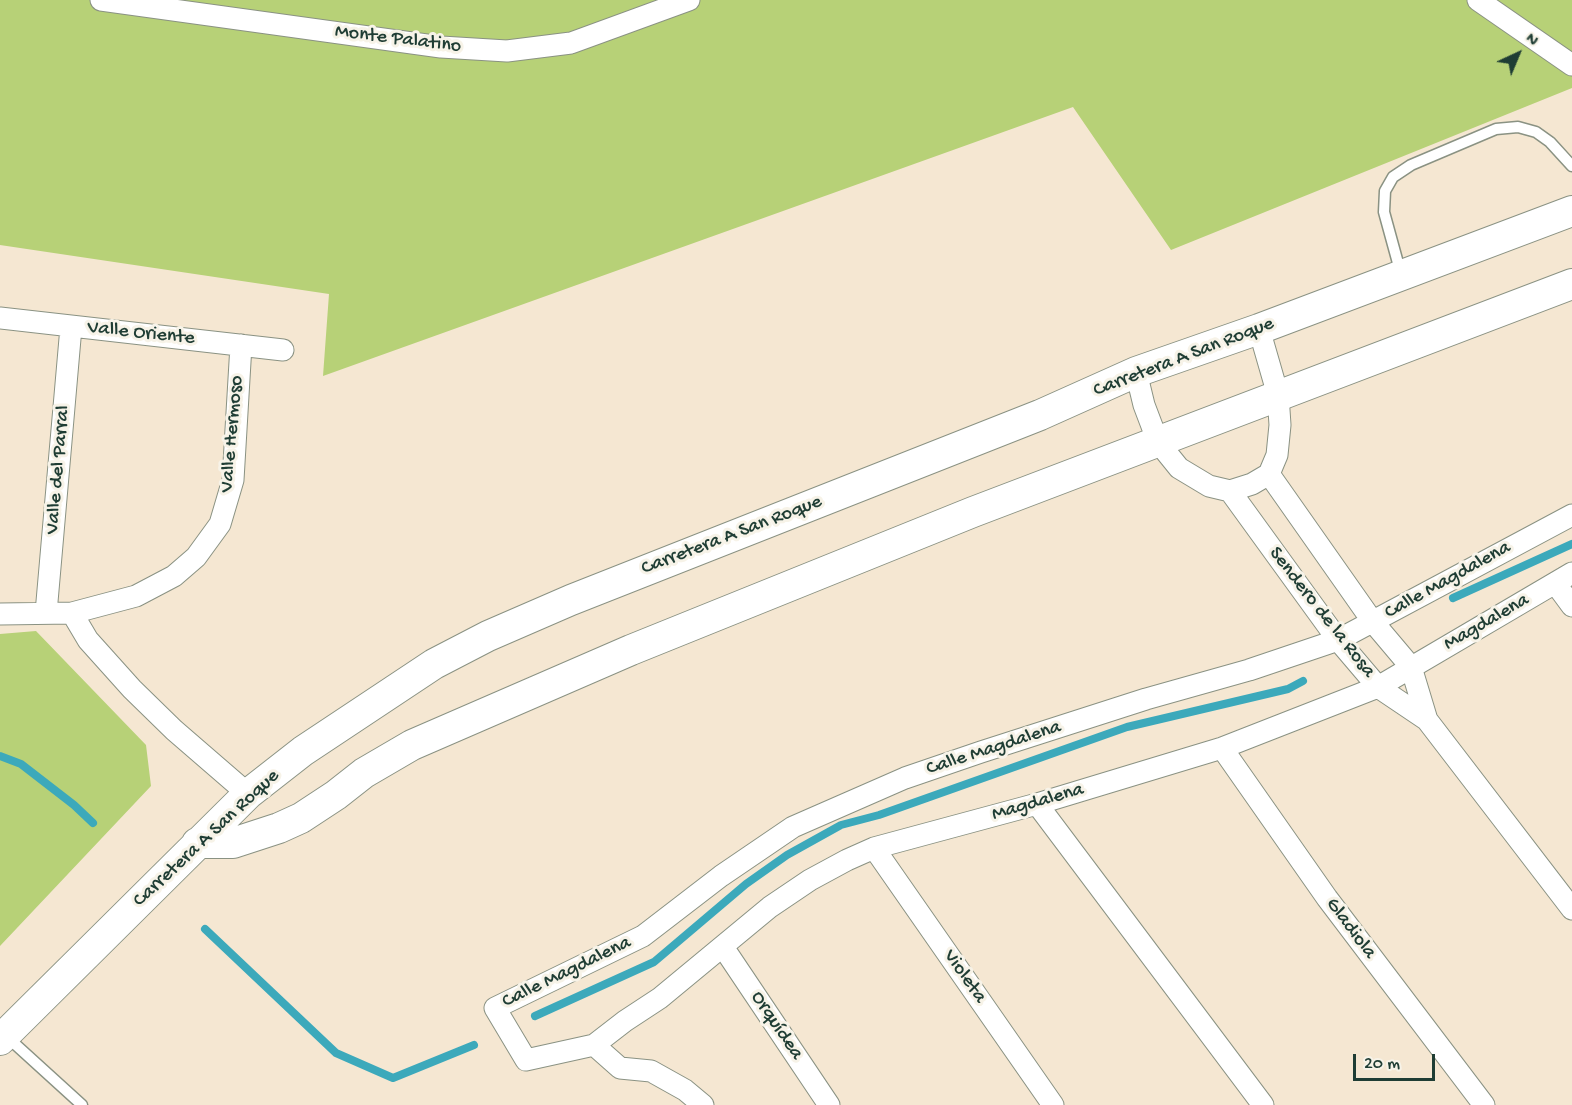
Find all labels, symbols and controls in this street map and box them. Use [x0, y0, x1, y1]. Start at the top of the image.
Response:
street label: Monte Palatino [334, 20, 462, 60]
north arrow [1488, 24, 1548, 84]
text: N [1520, 30, 1541, 51]
street label: Carretera A San Roque [1090, 312, 1278, 404]
street label: Valle Oriente [86, 316, 196, 352]
street label: Valle Hermoso [216, 375, 250, 493]
street label: Valle del Parral [41, 405, 77, 535]
street label: Carretera A San Roque [638, 490, 826, 582]
street label: Calle Magdalena [1381, 536, 1515, 626]
street label: Sendero de la Rosa [1262, 543, 1380, 683]
street label: Magdalena [1440, 589, 1534, 657]
street label: Calle Magdalena [924, 716, 1064, 782]
street label: Carretera A San Roque [129, 765, 285, 913]
street label: Magdalena [989, 778, 1087, 828]
street label: Gladiola [1319, 894, 1381, 964]
street label: Calle Magdalena [499, 931, 635, 1015]
street label: Violeta [937, 946, 991, 1008]
street label: Orquídea [744, 987, 808, 1065]
scale bar [1356, 1042, 1438, 1080]
text: 20 m [1364, 1054, 1400, 1075]

